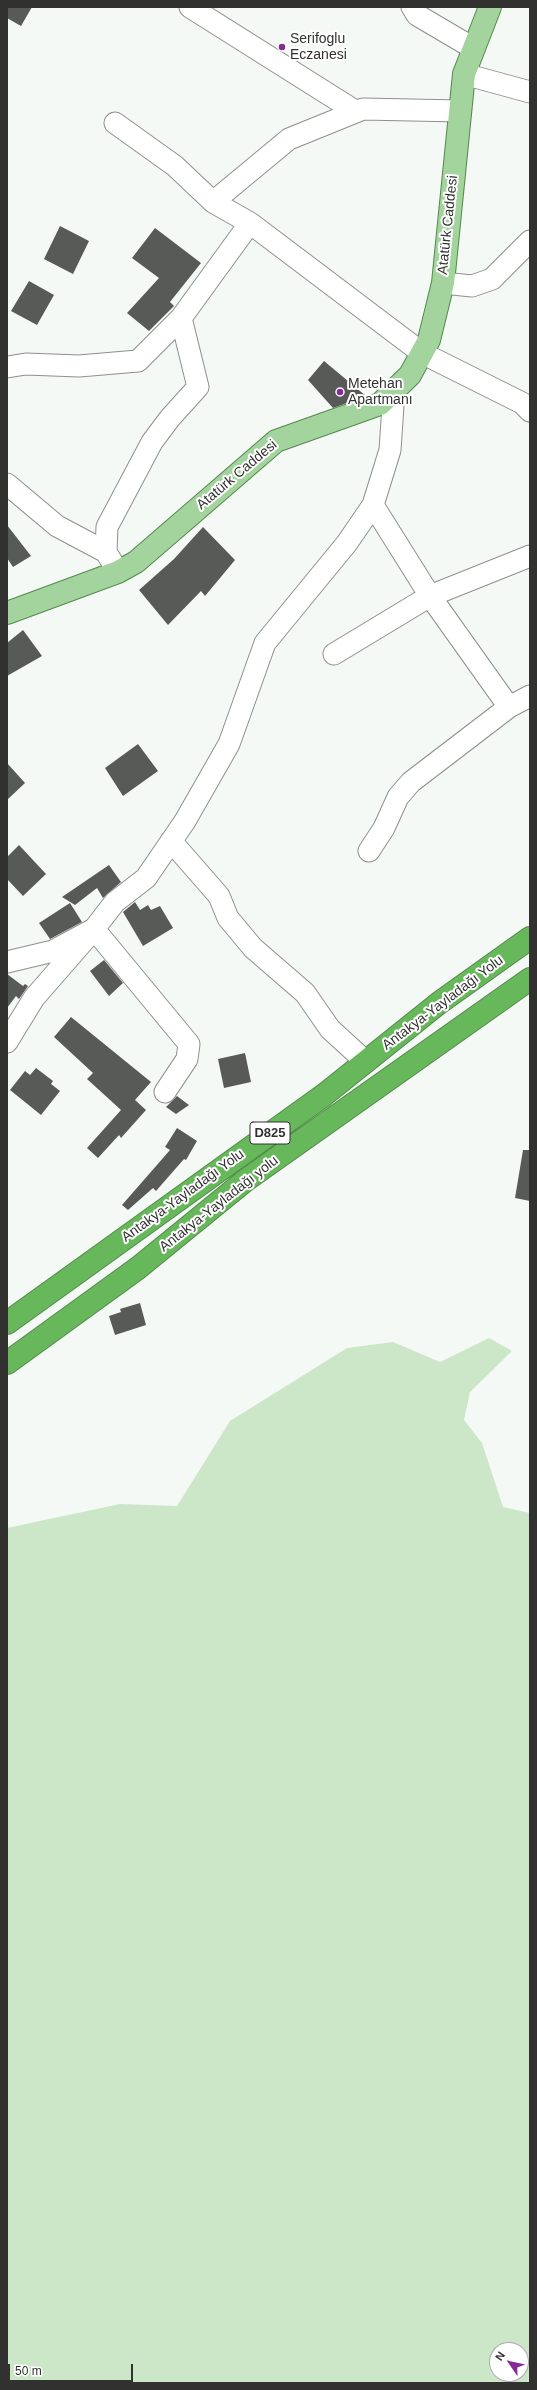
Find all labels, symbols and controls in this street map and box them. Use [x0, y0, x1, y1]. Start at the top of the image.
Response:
place label: Serifoglu Eczanesi [290, 31, 347, 64]
marker: Serifoglu Eczanesi [277, 42, 287, 52]
street label: Atatürk Caddesi [434, 175, 462, 275]
place label: Metehan Apartmanı [348, 376, 413, 408]
marker: Metehan Apartmanı [335, 387, 345, 397]
street label: Atatürk Caddesi [193, 437, 281, 513]
street label: Antakya-Yayladağı Yolu [379, 952, 507, 1054]
road number: D825 [250, 1122, 290, 1144]
street label: Antakya-Yayladağı Yolu [119, 1146, 247, 1246]
street label: Antakya-Yayladağı yolu [156, 1152, 282, 1256]
north arrow [489, 2342, 529, 2382]
text: N [493, 2349, 507, 2363]
scale bar [10, 2356, 135, 2382]
text: 50 m [15, 2364, 42, 2378]

